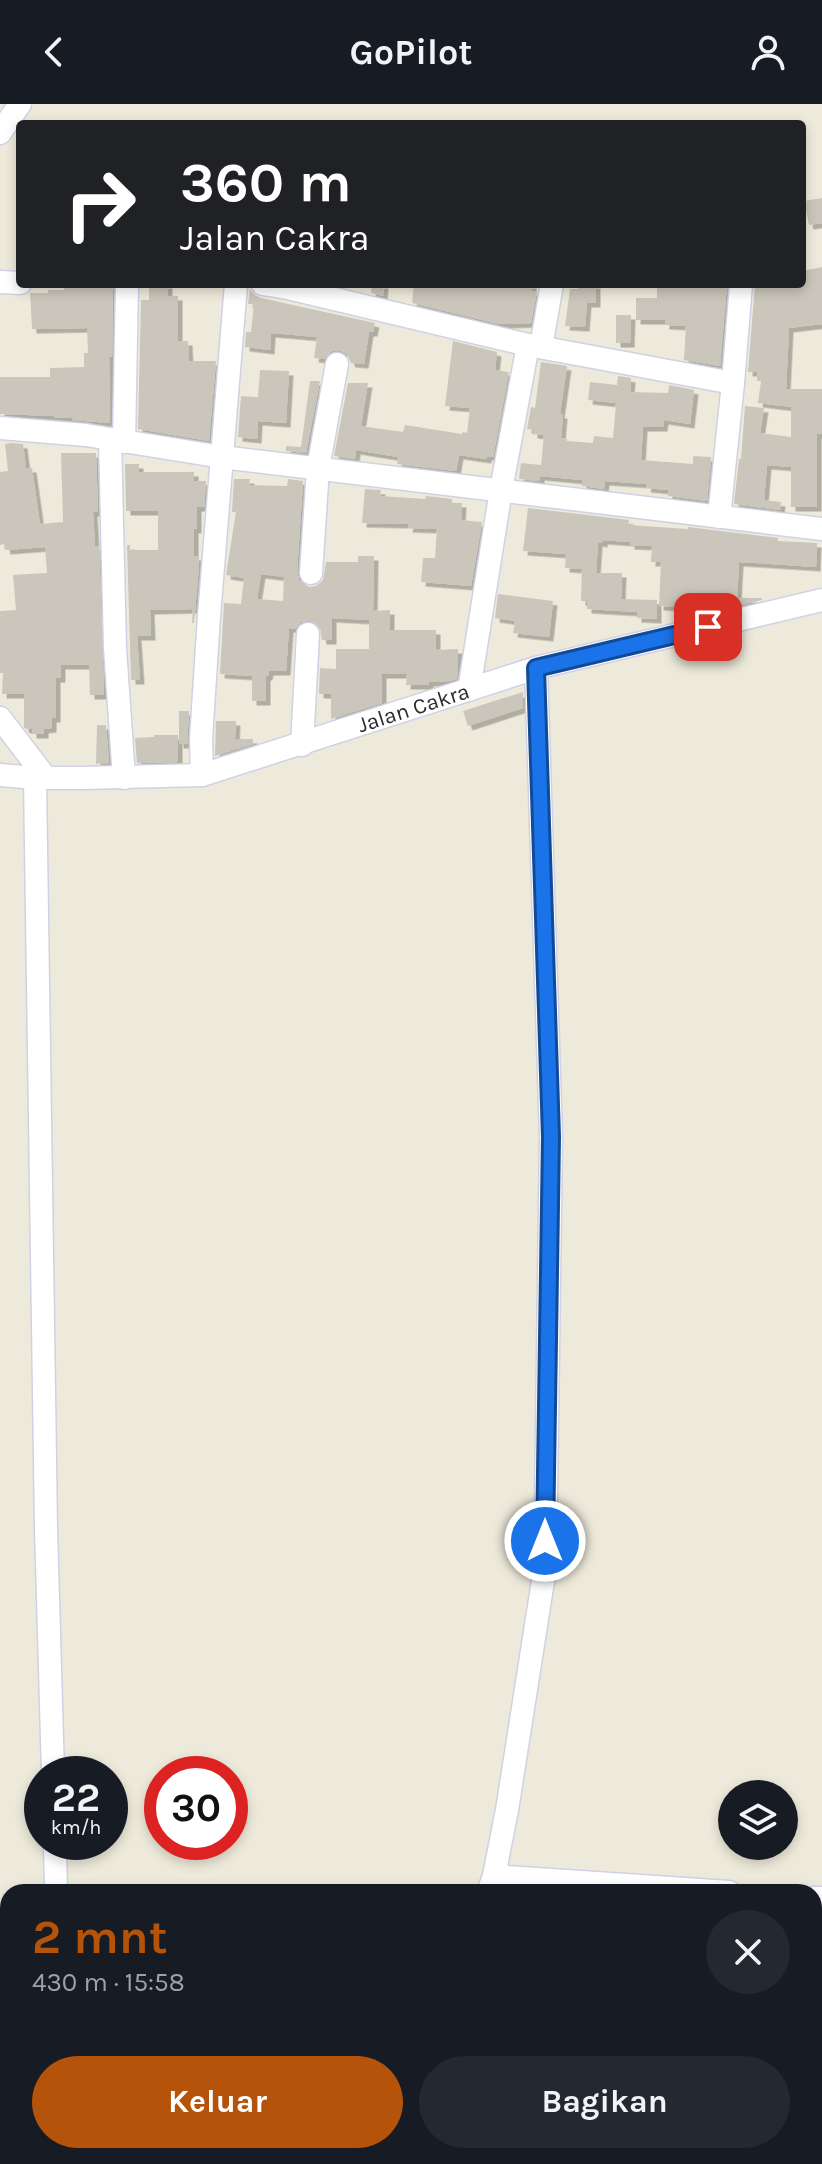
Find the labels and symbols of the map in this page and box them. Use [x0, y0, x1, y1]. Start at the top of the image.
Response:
pin [674, 593, 742, 661]
street label: Jalan Cakra [354, 678, 473, 738]
position arrow [503, 1499, 587, 1583]
speed limit sign: 30 [144, 1756, 248, 1860]

